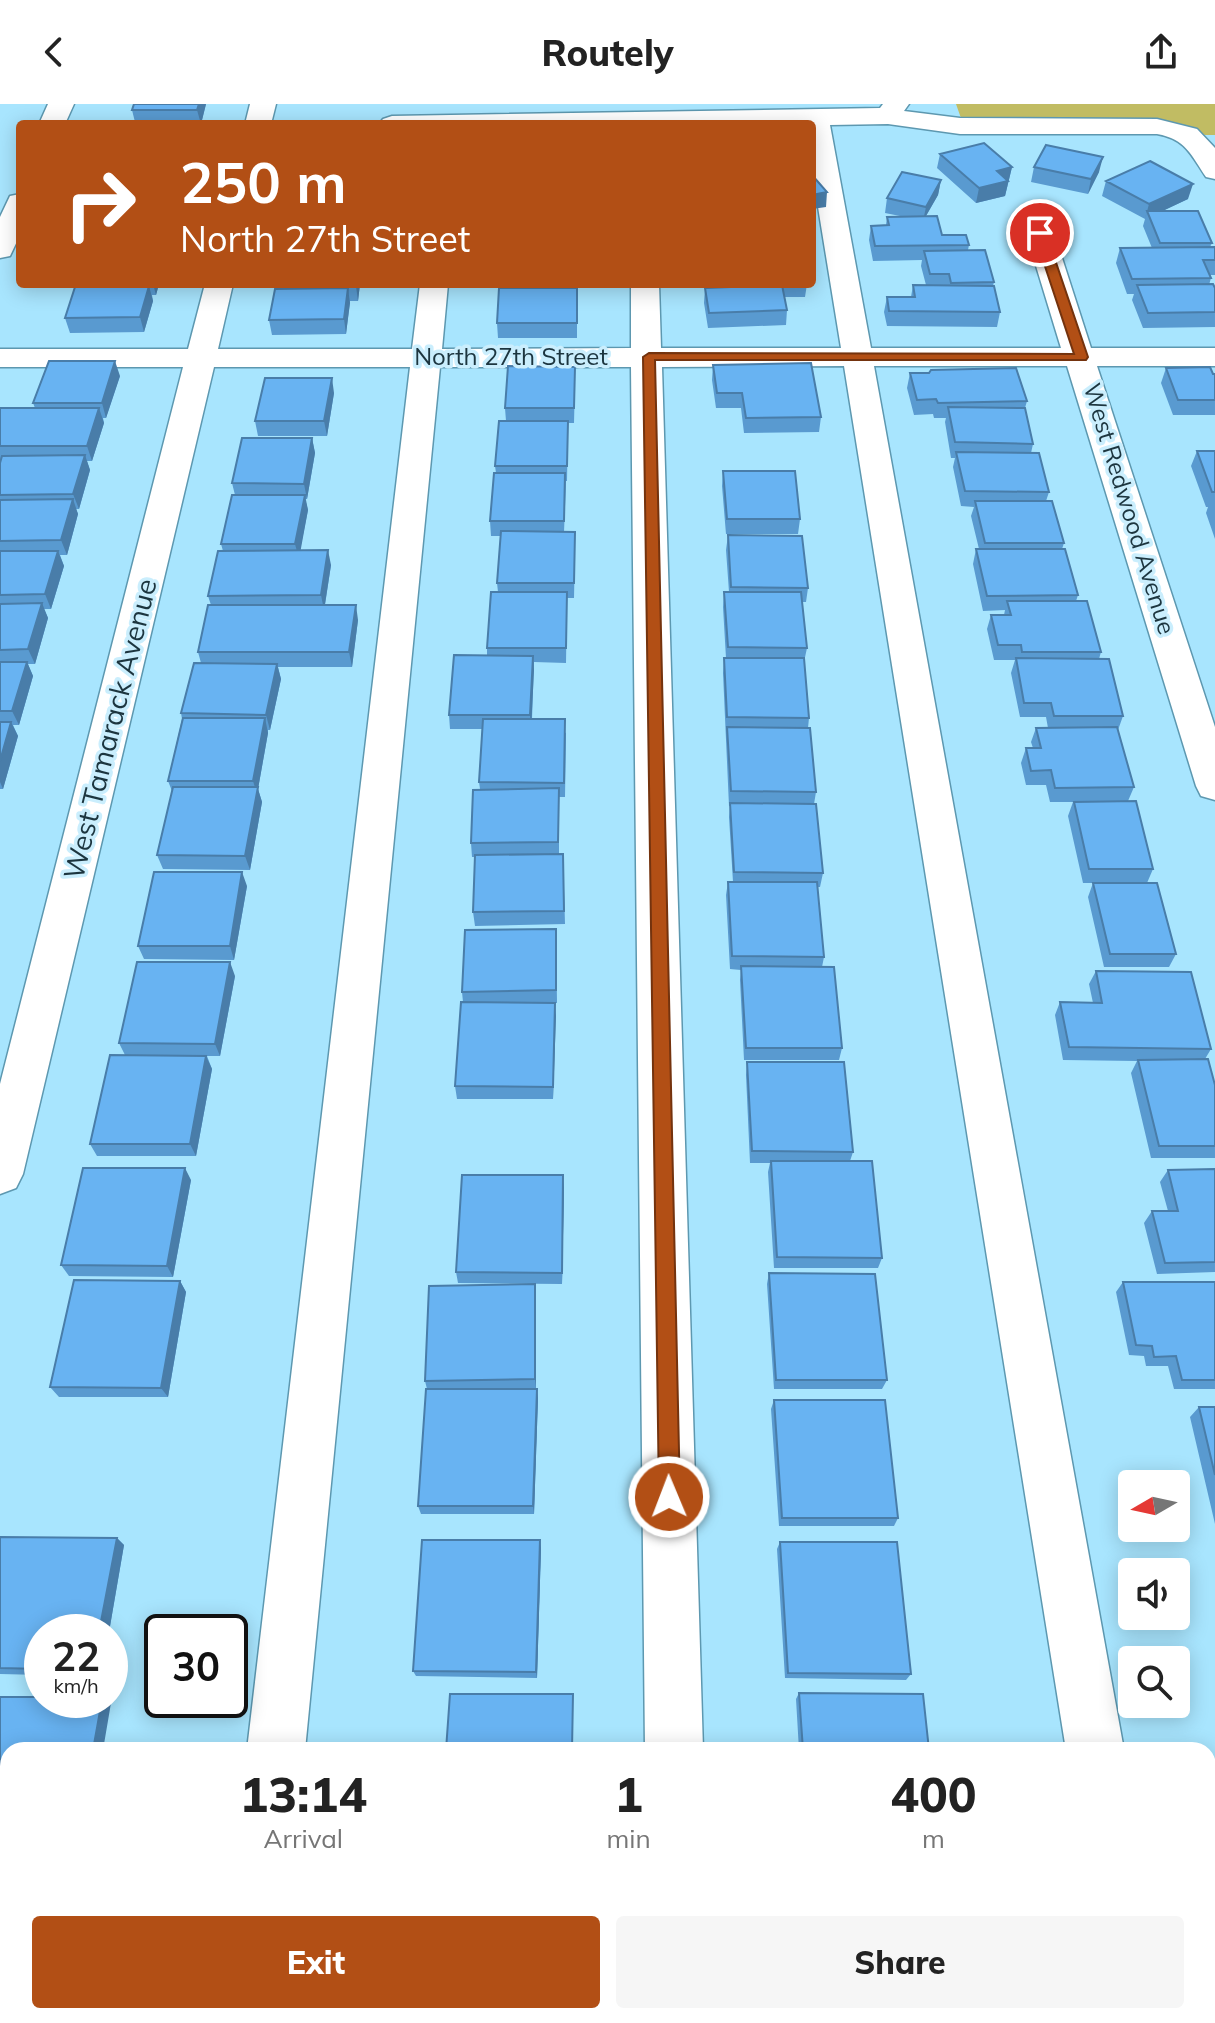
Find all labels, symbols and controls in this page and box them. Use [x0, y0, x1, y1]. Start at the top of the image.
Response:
icon: back [32, 30, 76, 74]
text: Routely [541, 30, 674, 75]
icon: share [1139, 30, 1183, 74]
text: 250 m [180, 147, 347, 217]
icon: right [48, 152, 152, 256]
pin [1006, 199, 1074, 267]
icon: arrive [1018, 211, 1062, 255]
text: North 27th Street [180, 216, 470, 261]
street label: North 27th Street [414, 341, 608, 371]
street label: West Redwood Avenue [1077, 380, 1182, 638]
street label: West Tamarack Avenue [55, 575, 164, 883]
position arrow [627, 1455, 711, 1539]
north arrow [1118, 1470, 1190, 1542]
map controls [1118, 1470, 1190, 1718]
button: sound [1118, 1558, 1190, 1630]
speed limit sign: 30 [144, 1614, 248, 1718]
text: 22 [52, 1631, 100, 1681]
button: search [1118, 1646, 1190, 1718]
text: km/h [53, 1673, 99, 1698]
text: 13:14 [239, 1764, 367, 1824]
text: 1 [614, 1764, 643, 1824]
text: 400 [890, 1764, 977, 1824]
text: Arrival [263, 1822, 343, 1855]
text: min [607, 1822, 651, 1855]
text: m [922, 1822, 945, 1855]
button: Exit [32, 1916, 600, 2008]
button: Share [616, 1916, 1184, 2008]

